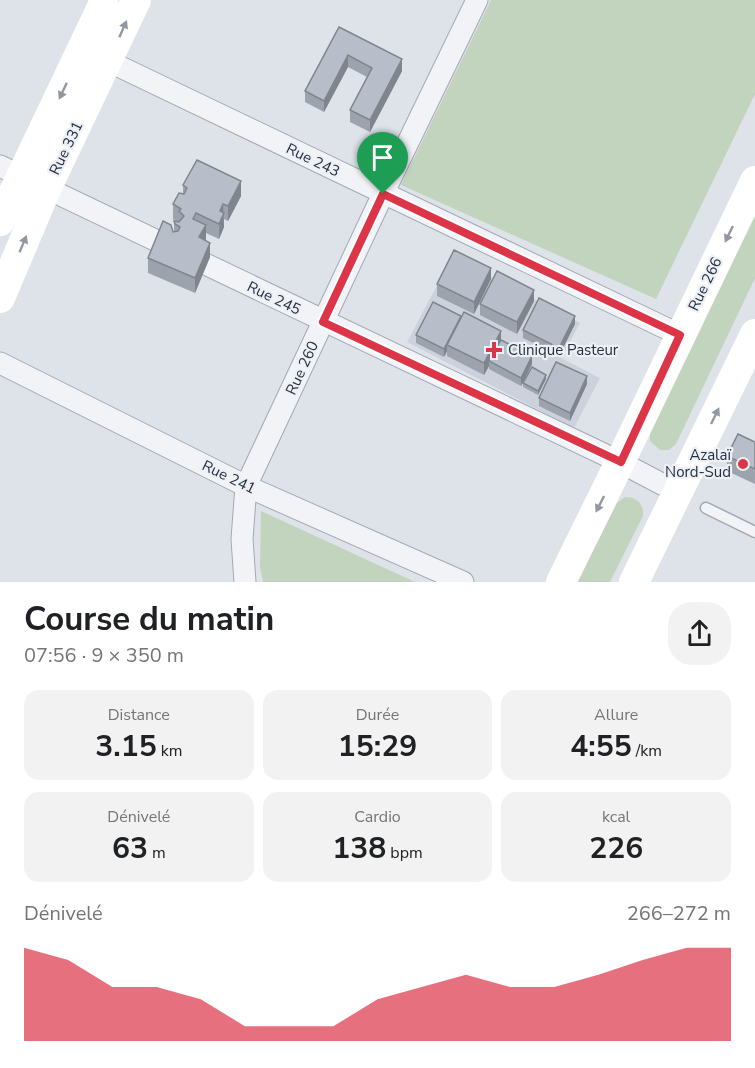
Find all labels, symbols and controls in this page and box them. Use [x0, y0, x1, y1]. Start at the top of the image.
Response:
one-way arrow [118, 20, 128, 38]
one-way arrow [58, 83, 67, 100]
street label: Rue 331 [44, 118, 88, 178]
pin [357, 132, 408, 194]
street label: Rue 243 [283, 138, 343, 182]
icon: arrive [366, 141, 399, 174]
one-way arrow [725, 225, 734, 242]
one-way arrow [18, 235, 27, 252]
street label: Rue 266 [683, 254, 727, 314]
street label: Rue 245 [244, 276, 304, 320]
street label: Rue 260 [281, 338, 323, 398]
place label: Clinique Pasteur [508, 340, 619, 360]
marker: Clinique Pasteur [485, 341, 503, 359]
one-way arrow [710, 407, 719, 424]
place label: Azalaï Nord-Sud [665, 445, 732, 482]
street label: Rue 241 [199, 455, 259, 499]
marker: Azalaï Nord-Sud [736, 457, 750, 471]
one-way arrow [595, 496, 604, 513]
text: Course du matin [24, 597, 274, 642]
button: share [668, 602, 731, 665]
text: 07:56 · 9 × 350 m [24, 642, 184, 669]
text: Distance [108, 704, 170, 726]
text: Durée [356, 704, 399, 726]
text: Allure [594, 704, 638, 726]
text: 3.15 [95, 726, 157, 767]
text: 15:29 [338, 726, 417, 767]
text: 4:55 [570, 726, 632, 767]
text: km [157, 740, 182, 762]
text: /km [632, 740, 662, 762]
text: Dénivelé [107, 806, 170, 828]
text: Cardio [354, 806, 401, 828]
text: kcal [602, 806, 630, 828]
text: 63 [112, 828, 148, 869]
text: 138 [332, 828, 386, 869]
text: 226 [589, 828, 643, 869]
text: m [148, 842, 166, 864]
text: bpm [386, 842, 423, 864]
text: Dénivelé [24, 900, 103, 927]
text: 266–272 m [627, 900, 731, 927]

